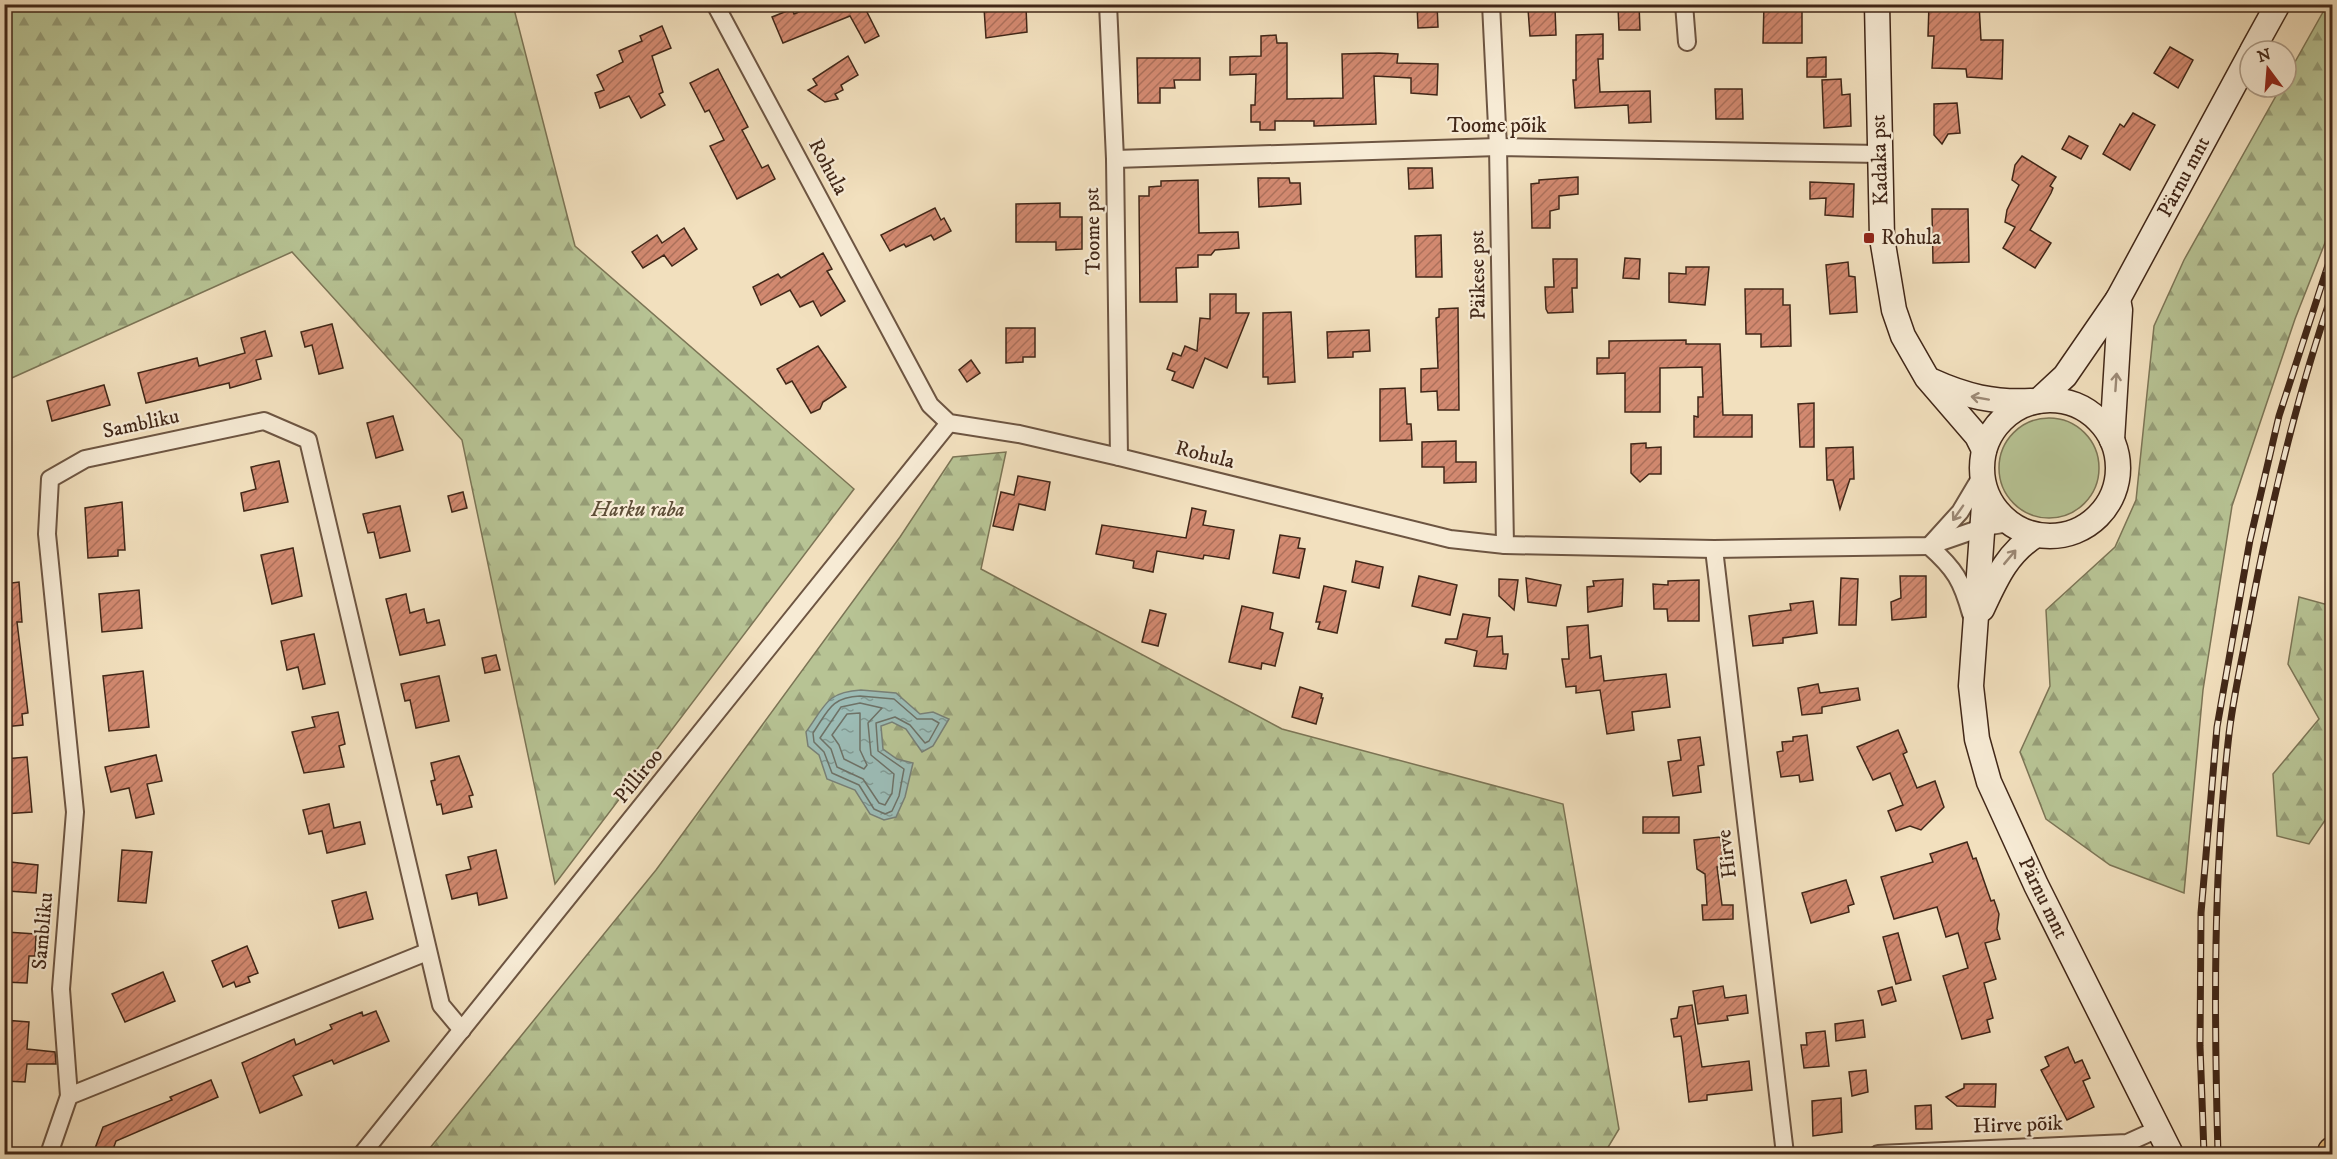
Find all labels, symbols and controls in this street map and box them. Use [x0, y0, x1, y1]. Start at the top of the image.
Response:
north arrow [2238, 39, 2298, 99]
text: N [2255, 44, 2273, 67]
street label: Toome põik [1447, 113, 1547, 139]
street label: Kadaka pst [1865, 114, 1895, 206]
street label: Pärnu mnt [2152, 132, 2216, 222]
street label: Rohula [802, 134, 854, 200]
street label: Toome pst [1079, 187, 1107, 275]
place label: Rohula [1881, 225, 1941, 251]
street label: Päikese pst [1464, 230, 1492, 320]
marker: Rohula [1862, 231, 1876, 245]
one-way arrow [2111, 373, 2122, 393]
one-way arrow [1971, 392, 1991, 403]
street label: Sambliku [100, 403, 182, 445]
street label: Rohula [1173, 435, 1237, 475]
park label: Harku raba [590, 497, 685, 523]
one-way arrow [1952, 504, 1964, 520]
one-way arrow [2003, 550, 2017, 565]
street label: Pilliroo [609, 743, 669, 809]
street label: Hirve [1711, 828, 1743, 880]
street label: Pärnu mnt [2012, 853, 2074, 943]
street label: Sambliku [27, 891, 59, 971]
street label: Hirve põik [1973, 1110, 2064, 1140]

